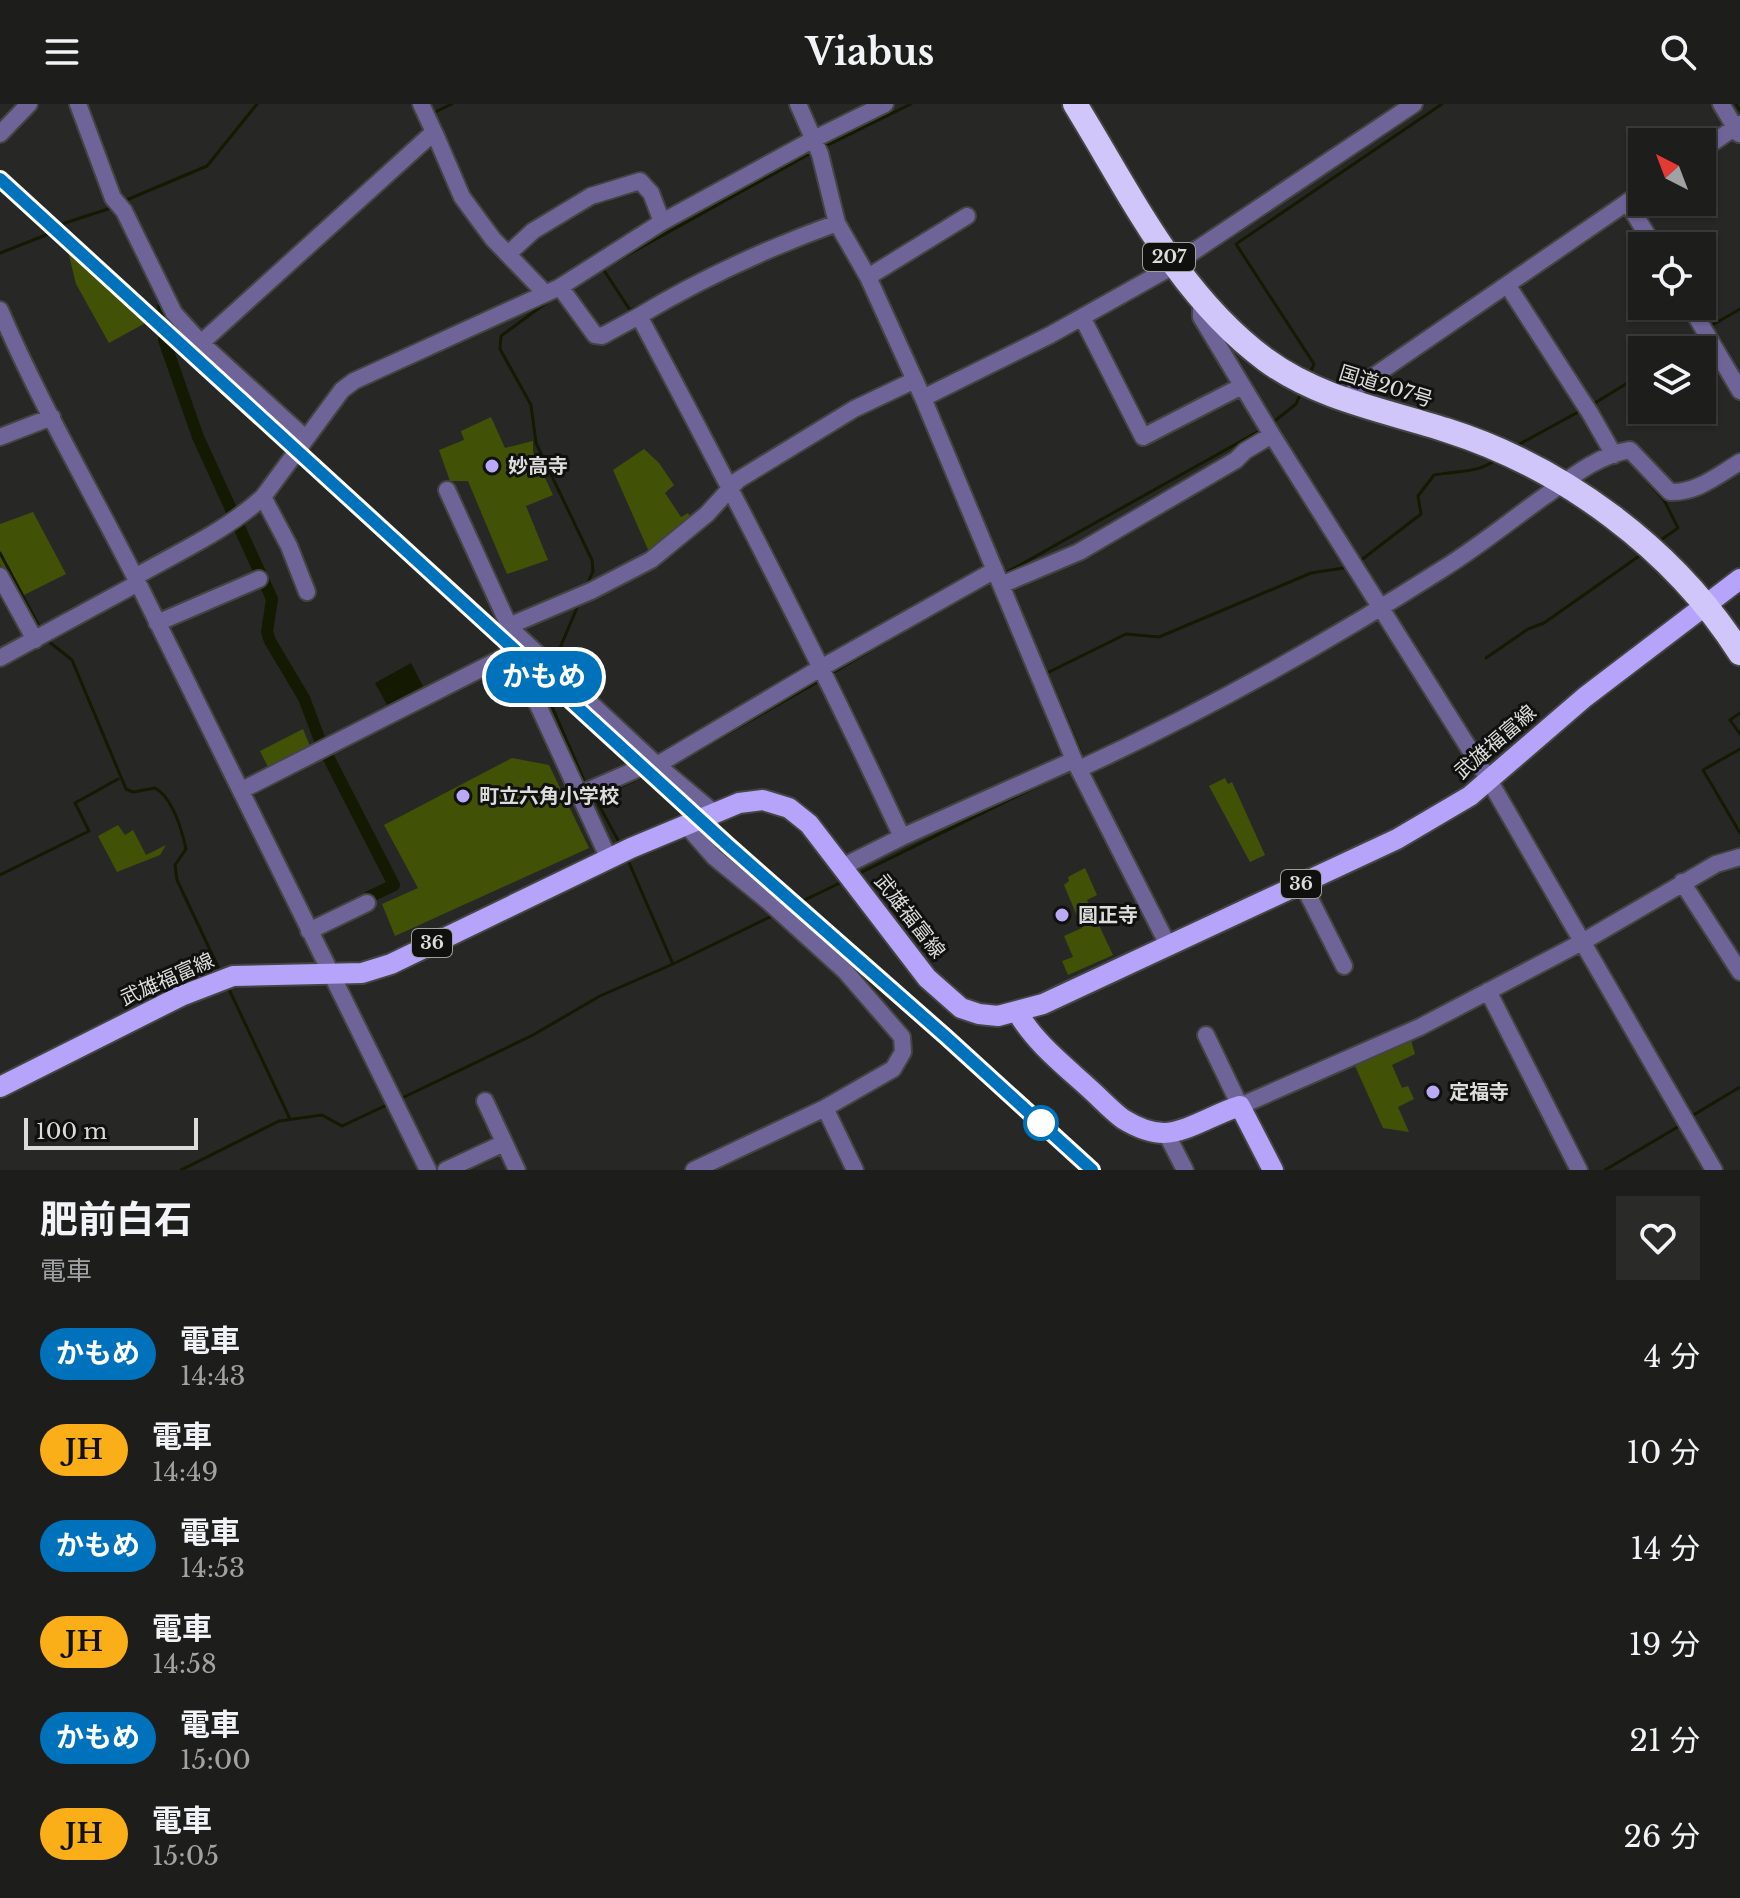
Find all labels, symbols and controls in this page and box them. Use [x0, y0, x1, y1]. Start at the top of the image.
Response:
icon: menu [40, 30, 84, 74]
text: Viabus [806, 30, 934, 75]
icon: search [1656, 30, 1700, 74]
north arrow [1628, 128, 1716, 216]
map controls [1628, 128, 1716, 424]
button: locate [1628, 232, 1716, 320]
road number: 207 [1143, 243, 1195, 271]
button: layers [1628, 336, 1716, 424]
street label: 国道207号 [1336, 360, 1436, 412]
place label: 妙高寺 [508, 454, 568, 478]
marker: 妙高寺 [483, 457, 501, 475]
line badge: かもめ [498, 651, 590, 703]
text: かもめ [502, 659, 586, 694]
street label: 武雄福富線 [1449, 700, 1541, 784]
place label: 町立六角小学校 [479, 784, 619, 808]
marker: 町立六角小学校 [454, 787, 472, 805]
street label: 武雄福富線 [870, 869, 950, 963]
road number: 36 [1281, 870, 1321, 898]
place label: 圓正寺 [1078, 903, 1138, 927]
marker: 圓正寺 [1053, 906, 1071, 924]
road number: 36 [412, 929, 452, 957]
street label: 武雄福富線 [116, 948, 218, 1010]
place label: 定福寺 [1449, 1080, 1509, 1104]
marker: 定福寺 [1424, 1083, 1442, 1101]
unlabelled marker [1024, 1106, 1058, 1140]
scale bar [24, 1114, 198, 1150]
text: 100 m [36, 1118, 107, 1145]
text: 肥前白石 [40, 1196, 192, 1243]
button: heart [1616, 1196, 1700, 1280]
text: 電車 [40, 1255, 92, 1287]
text: 電車 [180, 1322, 240, 1359]
text: かもめ [56, 1336, 140, 1371]
text: 4 分 [1644, 1338, 1700, 1375]
text: 14:43 [180, 1360, 245, 1392]
text: 電車 [152, 1418, 212, 1455]
text: JH [65, 1432, 103, 1467]
text: 10 分 [1627, 1434, 1700, 1471]
text: 14:49 [152, 1456, 218, 1488]
text: 電車 [180, 1514, 240, 1551]
text: かもめ [56, 1528, 140, 1563]
text: 14 分 [1630, 1530, 1700, 1567]
text: 14:53 [180, 1552, 245, 1584]
text: 電車 [152, 1610, 212, 1647]
text: JH [65, 1624, 103, 1659]
text: 19 分 [1629, 1626, 1700, 1663]
text: 14:58 [152, 1648, 217, 1680]
text: 電車 [180, 1706, 240, 1743]
text: かもめ [56, 1720, 140, 1755]
text: 21 分 [1630, 1722, 1700, 1759]
text: 15:00 [180, 1744, 251, 1776]
text: 電車 [152, 1802, 212, 1839]
text: JH [65, 1816, 103, 1851]
text: 26 分 [1624, 1818, 1700, 1855]
text: 15:05 [152, 1840, 219, 1872]

